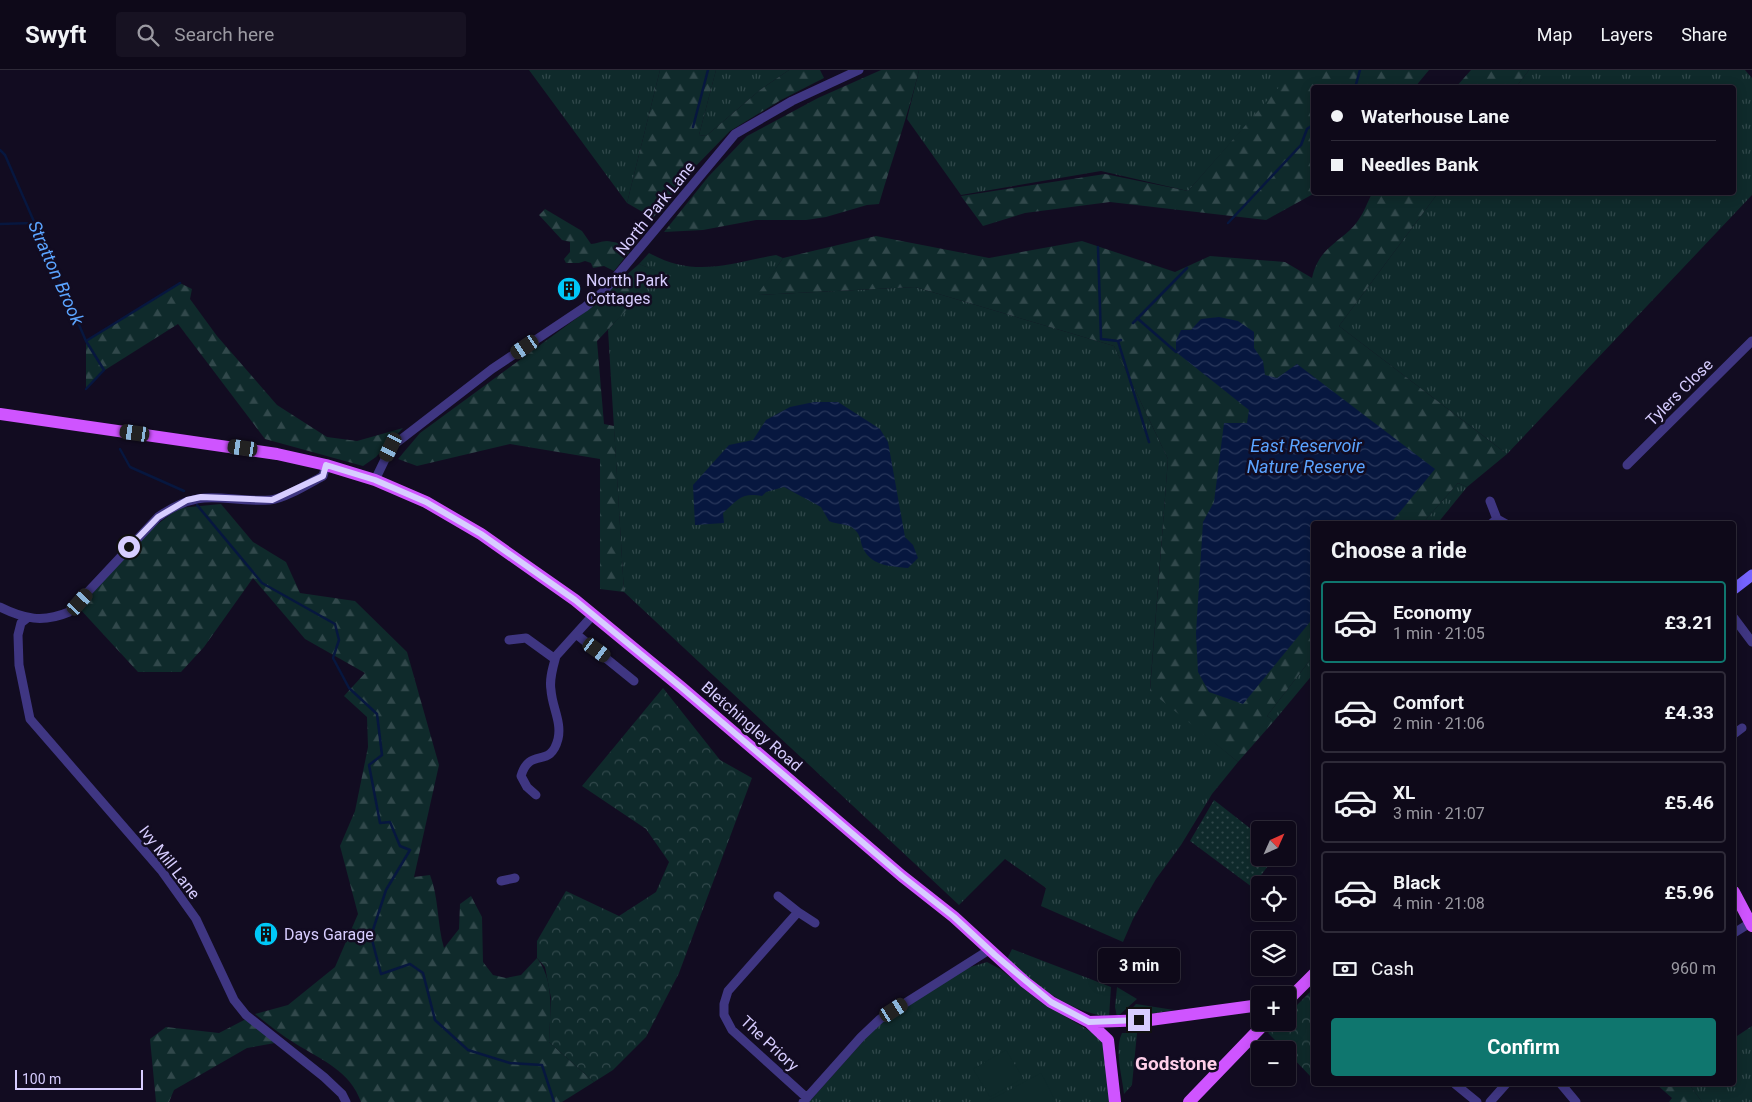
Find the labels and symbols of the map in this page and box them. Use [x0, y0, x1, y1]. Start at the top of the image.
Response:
street label: North Park Lane [612, 158, 699, 259]
water label: Stratton Brook [24, 217, 89, 329]
place label: Nortth Park Cottages [586, 271, 669, 308]
building icon: Nortth Park Cottages [556, 276, 582, 302]
car [508, 332, 541, 362]
street label: Tylers Close [1642, 355, 1717, 430]
car [119, 423, 150, 443]
car [377, 430, 404, 464]
water label: East Reservoir Nature Reserve [1247, 435, 1365, 477]
car [227, 438, 258, 458]
route start [118, 536, 140, 558]
car [64, 586, 95, 618]
car [580, 635, 613, 665]
street label: Bletchingley Road [698, 678, 806, 775]
north arrow [1251, 821, 1296, 866]
street label: Ivy Mill Lane [135, 822, 204, 903]
building icon: Days Garage [253, 921, 279, 947]
place label: Days Garage [284, 925, 374, 944]
callout: 3 min [1098, 948, 1180, 982]
car [877, 996, 910, 1024]
route end [1128, 1009, 1150, 1031]
street label: The Priory [737, 1012, 803, 1075]
district label: Godstone [1135, 1052, 1217, 1075]
scale bar [15, 1067, 142, 1090]

